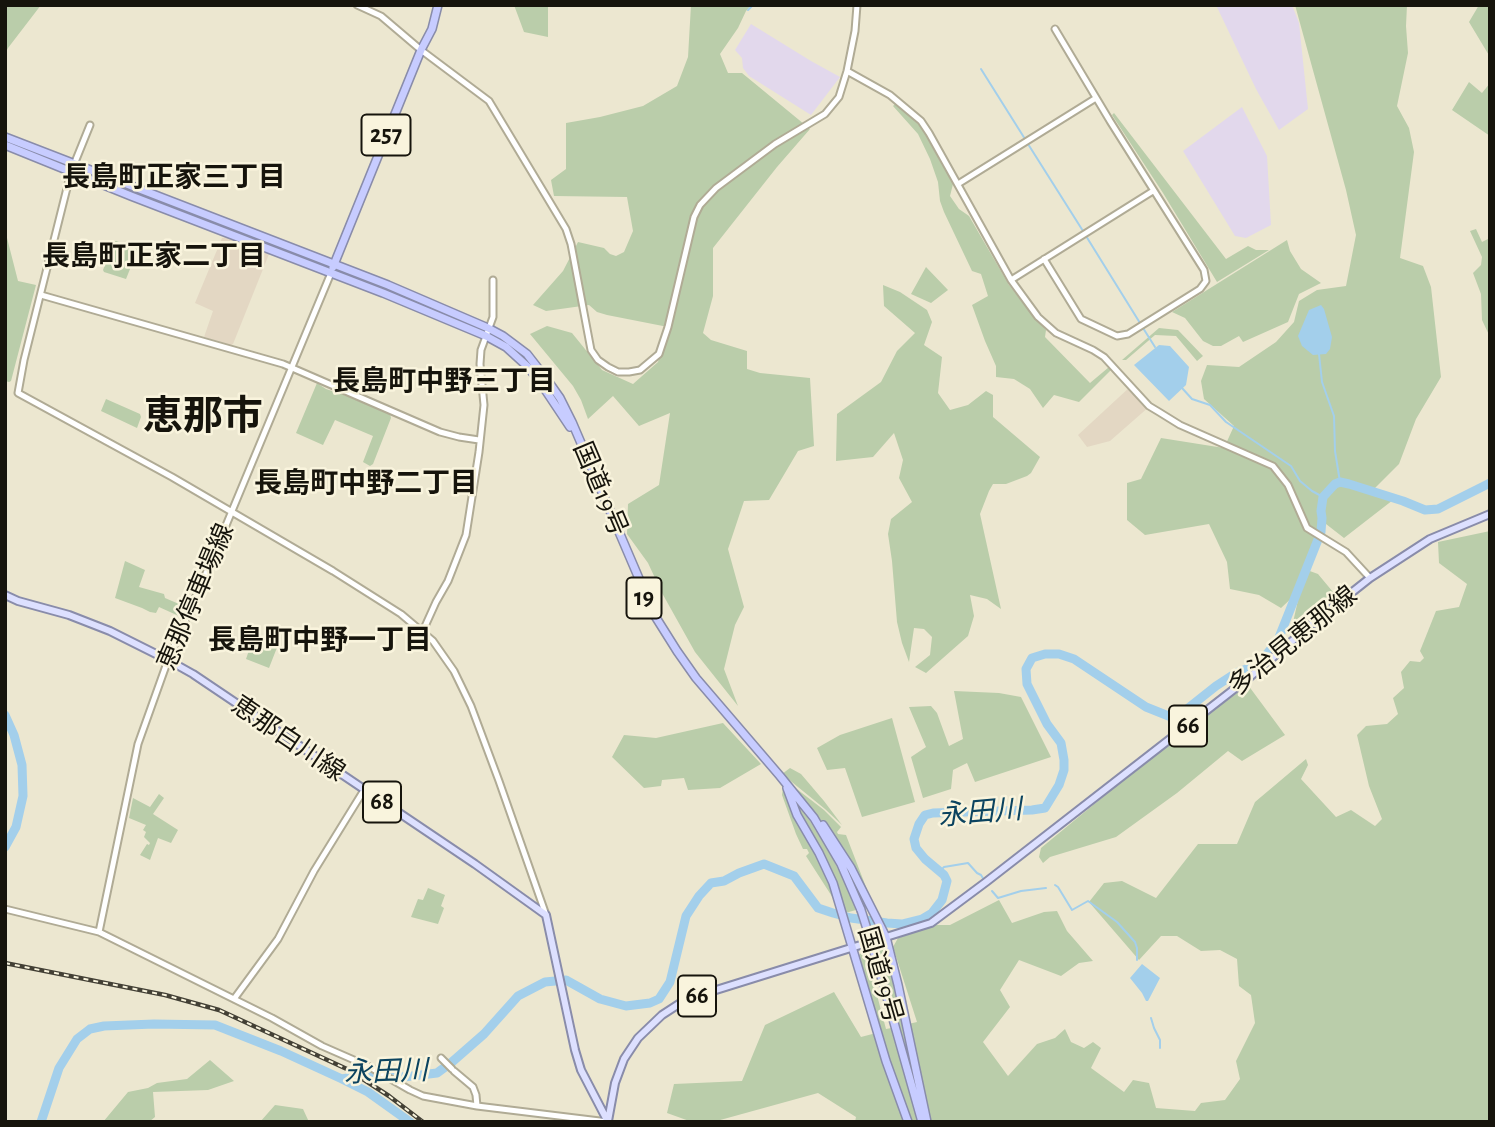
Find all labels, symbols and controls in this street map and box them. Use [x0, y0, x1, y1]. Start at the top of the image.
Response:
road number: 257 [362, 114, 410, 155]
district label: 長島町正家三丁目 [62, 161, 286, 195]
district label: 長島町正家二丁目 [42, 240, 266, 274]
district label: 長島町中野三丁目 [332, 365, 556, 399]
district label: 恵那市 [143, 393, 263, 441]
street label: 国道19号 [566, 437, 634, 541]
district label: 長島町中野二丁目 [254, 467, 478, 501]
street label: 恵那停車場線 [151, 519, 241, 675]
road number: 19 [626, 578, 662, 618]
street label: 多治見恵那線 [1223, 580, 1363, 702]
district label: 長島町中野一丁目 [208, 624, 432, 658]
street label: 恵那白川線 [225, 690, 351, 788]
road number: 66 [1169, 706, 1207, 746]
road number: 68 [363, 782, 401, 822]
water label: 永田川 [937, 793, 1023, 833]
street label: 国道19号 [851, 923, 909, 1027]
road number: 66 [678, 976, 716, 1016]
water label: 永田川 [343, 1054, 429, 1090]

